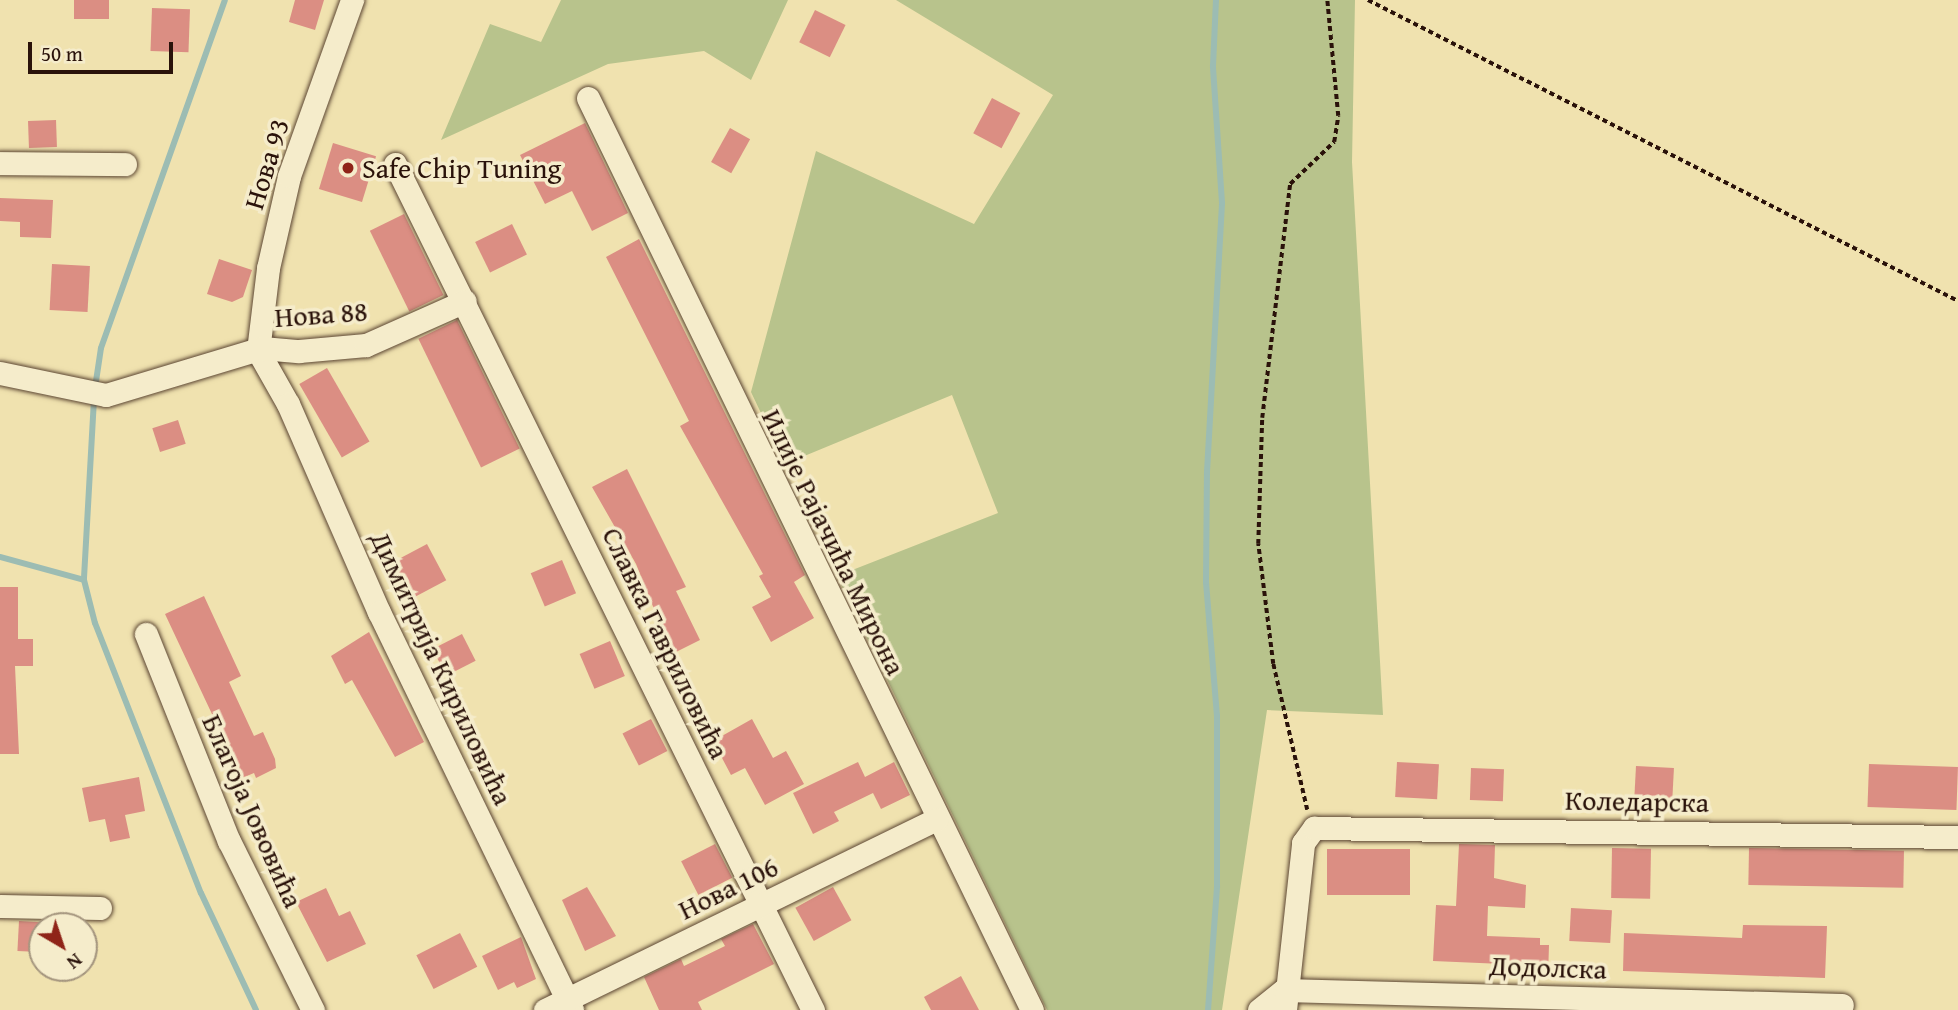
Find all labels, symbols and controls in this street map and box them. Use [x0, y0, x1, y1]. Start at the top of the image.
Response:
scale bar [32, 28, 177, 72]
text: 50 m [41, 38, 83, 69]
street label: Нова 93 [236, 115, 296, 213]
place label: Safe Chip Tuning [362, 151, 561, 185]
marker: Safe Chip Tuning [340, 160, 356, 176]
street label: Нова 88 [273, 294, 369, 334]
street label: Илије Рајачића Мирона [755, 404, 913, 680]
street label: Славка Гавриловића [595, 522, 737, 764]
street label: Димитрија Кириловића [364, 526, 520, 810]
street label: Благоја Јововића [195, 709, 311, 913]
street label: Коледарска [1565, 783, 1709, 819]
street label: Нова 106 [673, 850, 783, 926]
north arrow [28, 912, 98, 982]
text: N [61, 947, 89, 977]
street label: Додолска [1489, 948, 1607, 986]

